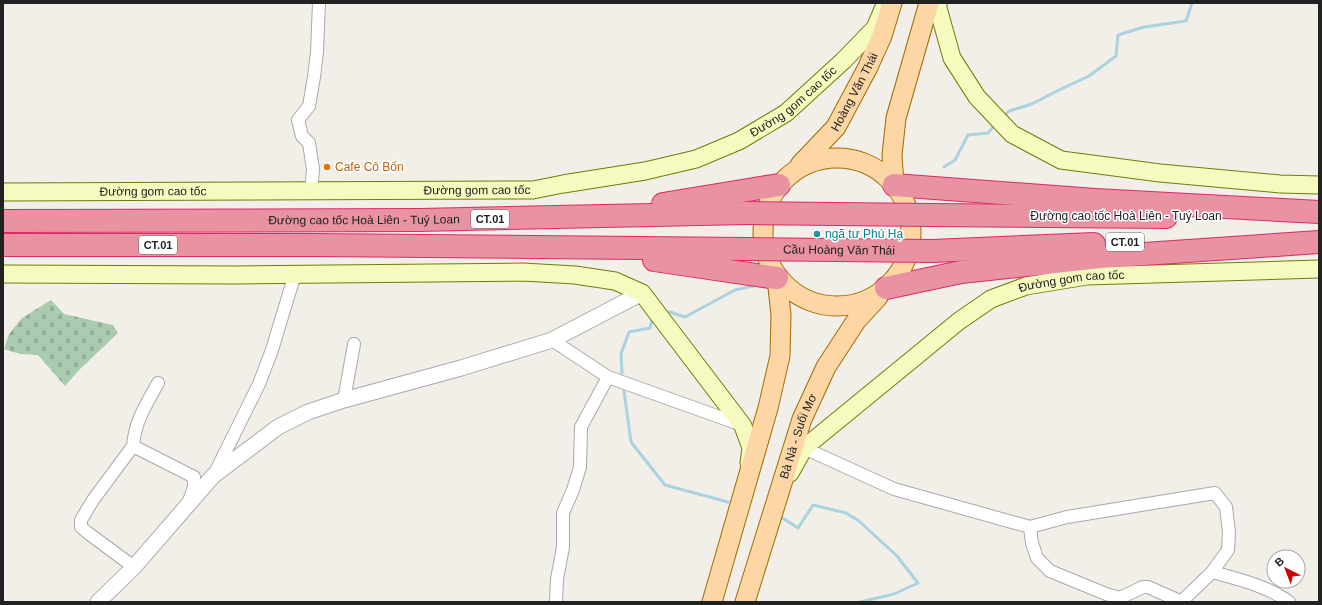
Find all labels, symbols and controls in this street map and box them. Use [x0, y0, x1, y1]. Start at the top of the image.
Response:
street label: Hoàng Văn Thái [828, 50, 881, 134]
street label: Đường gom cao tốc [747, 63, 840, 140]
place label: Cafe Cô Bốn [335, 160, 404, 174]
marker: Cafe Cô Bốn [322, 162, 332, 172]
street label: Đường gom cao tốc [424, 183, 530, 197]
street label: Đường gom cao tốc [100, 184, 206, 199]
street label: Đường cao tốc Hoà Liên - Tuý Loan [1030, 209, 1222, 223]
road number: CT.01 [471, 210, 509, 228]
street label: Đường cao tốc Hoà Liên - Tuý Loan [268, 212, 460, 227]
place label: ngã tư Phú Hạ [825, 227, 903, 241]
marker: ngã tư Phú Hạ [812, 229, 822, 239]
road number: CT.01 [1106, 233, 1144, 251]
road number: CT.01 [139, 236, 177, 254]
street label: Cầu Hoàng Văn Thái [783, 242, 895, 258]
street label: Đường gom cao tốc [1016, 268, 1125, 295]
street label: Bà Nà - Suối Mơ [777, 391, 820, 481]
north arrow [1266, 549, 1306, 589]
text: B [1272, 554, 1286, 569]

